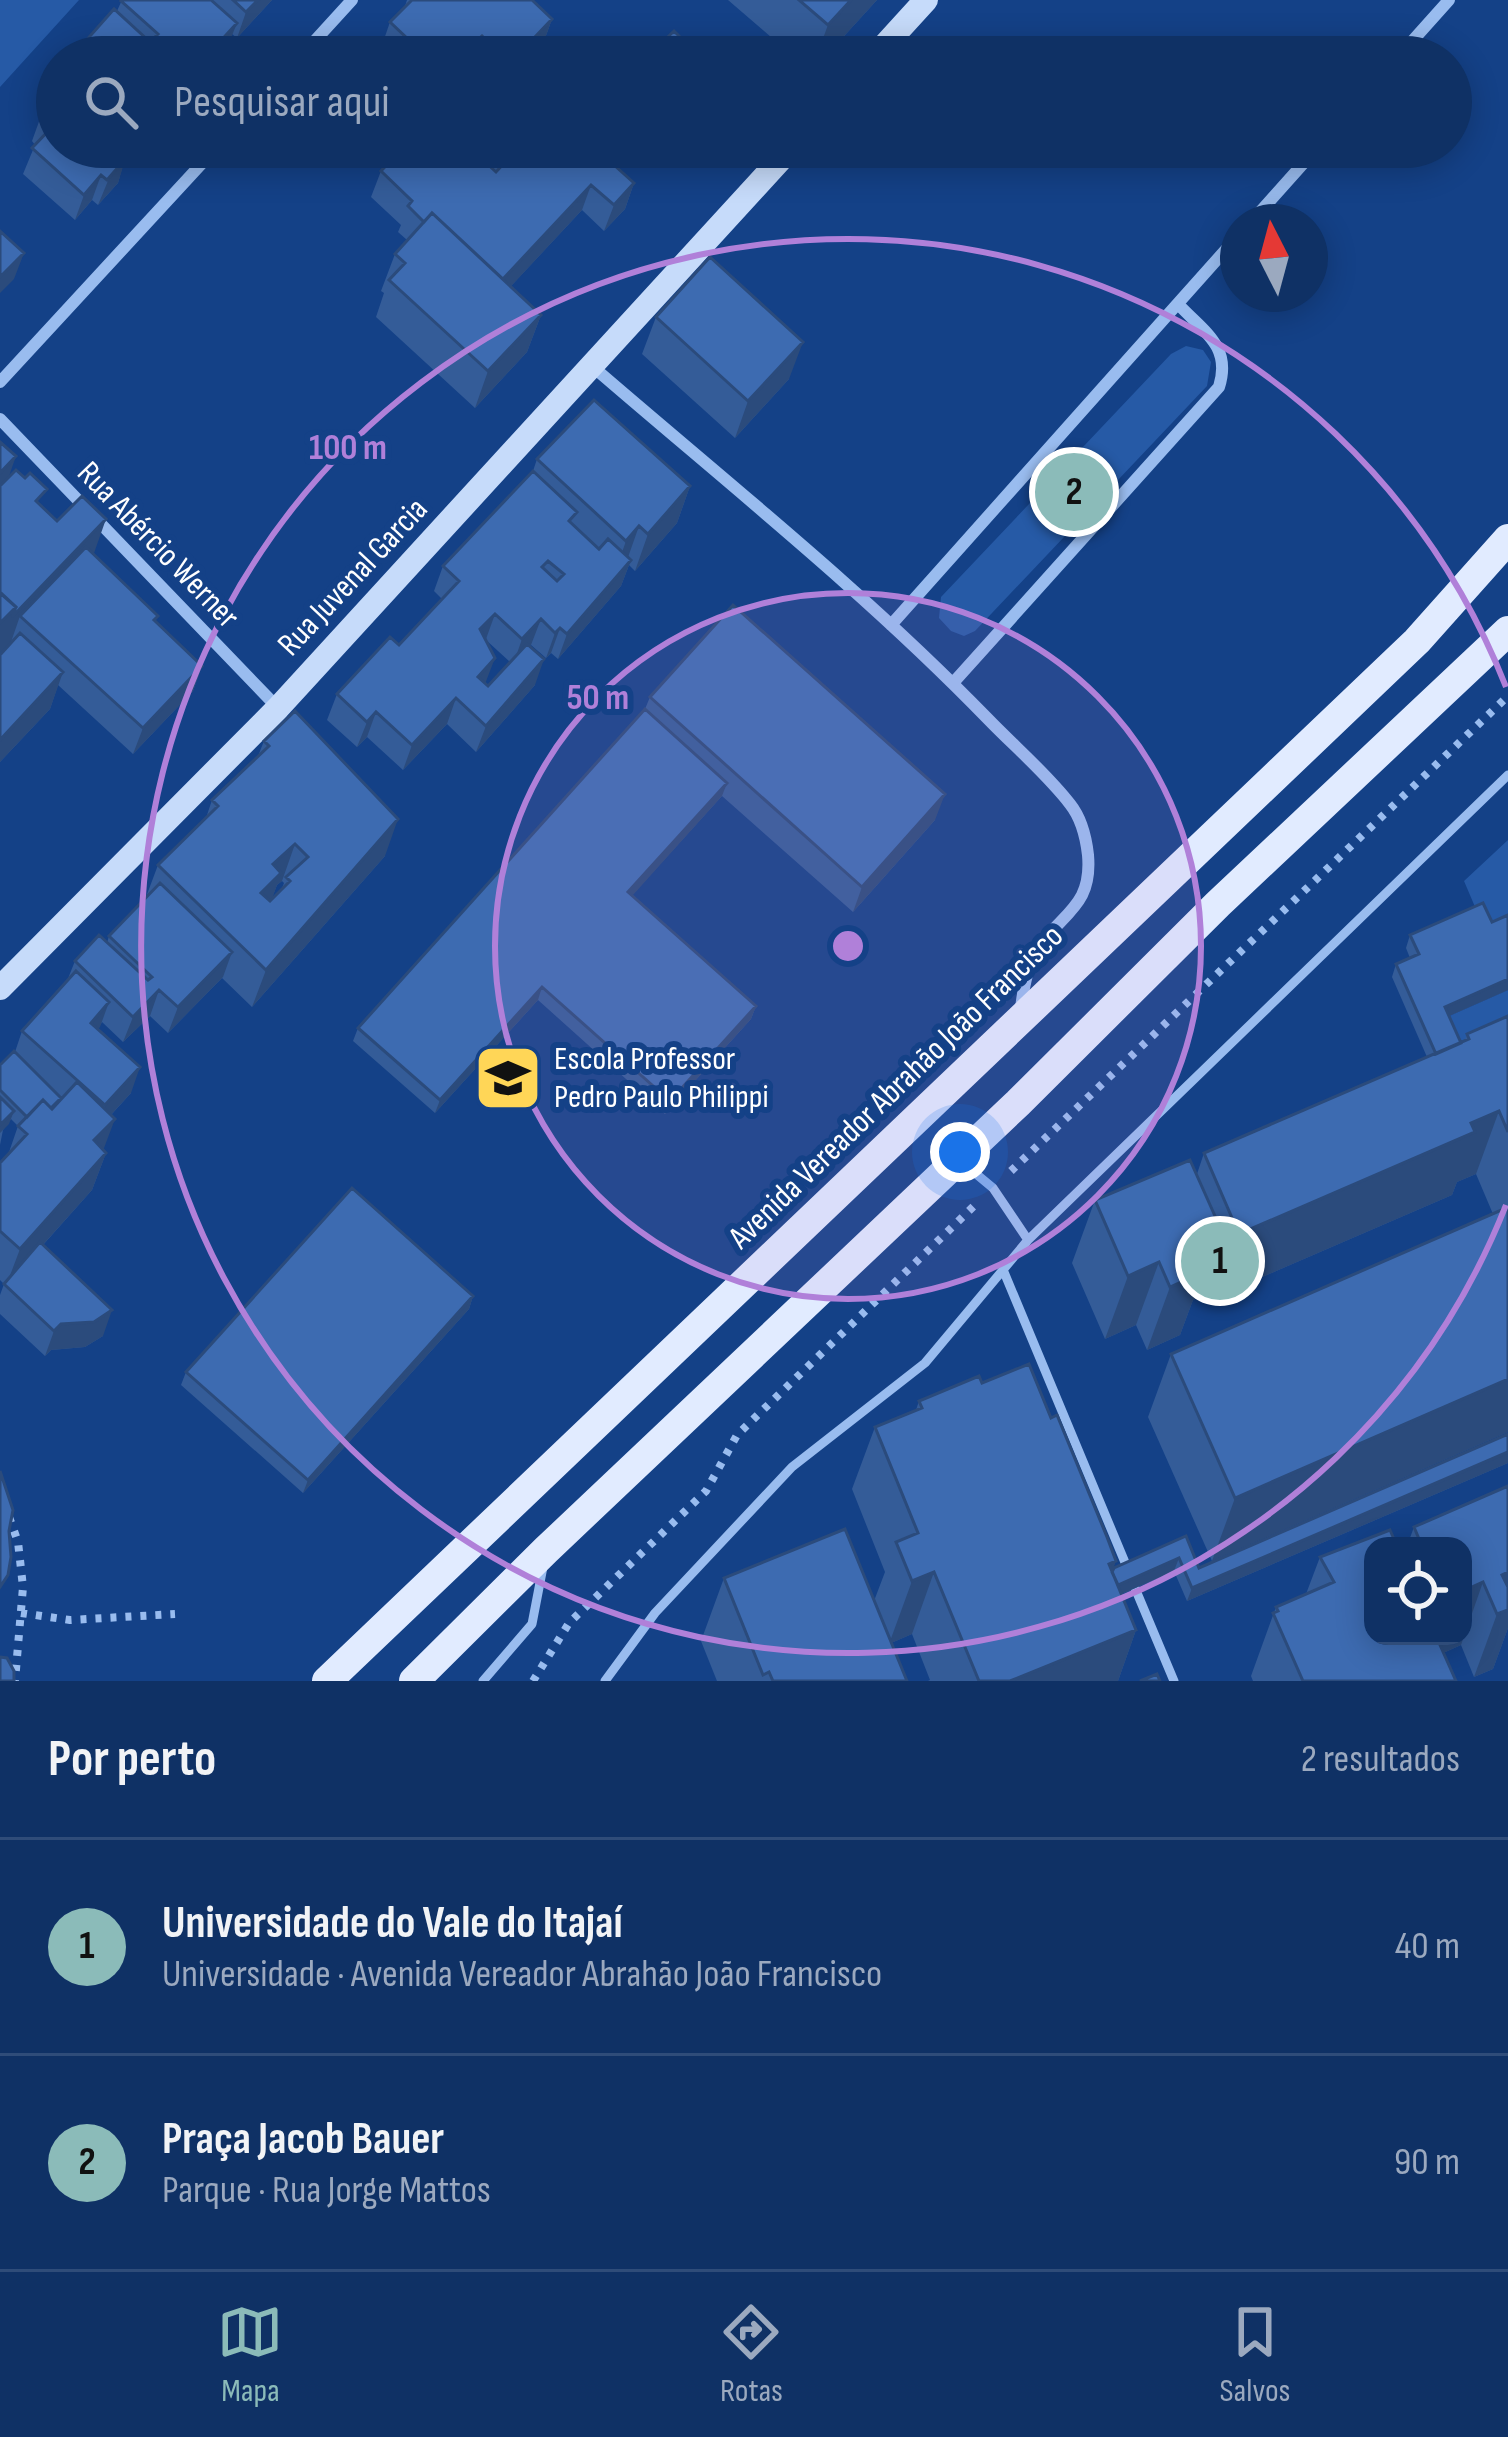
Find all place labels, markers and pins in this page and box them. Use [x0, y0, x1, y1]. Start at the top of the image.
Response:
pin: 2 [1035, 447, 1113, 537]
centre of rings [827, 925, 869, 967]
place label: Escola Professor Pedro Paulo Philippi [554, 1039, 769, 1117]
school or university icon: Escola Professor Pedro Paulo Philippi [473, 1043, 543, 1113]
pin: 1 [1181, 1216, 1259, 1306]

